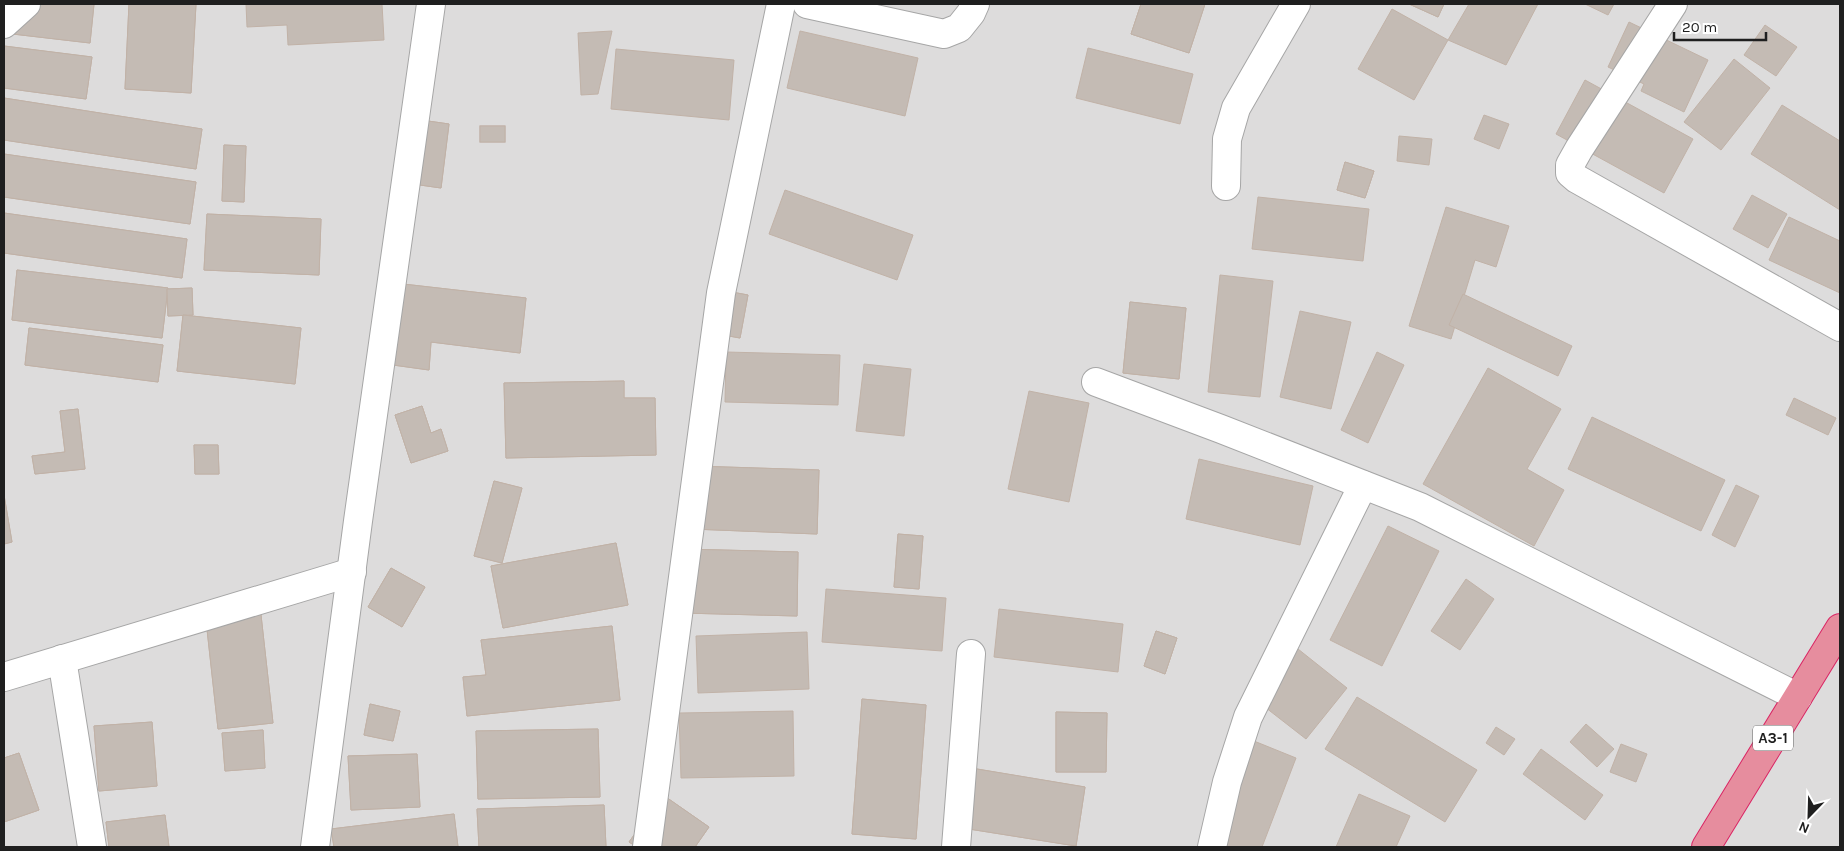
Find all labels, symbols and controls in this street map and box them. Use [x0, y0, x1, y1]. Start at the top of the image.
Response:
scale bar [1674, 10, 1766, 42]
text: 20 m [1682, 18, 1717, 36]
road number: A3-1 [1753, 726, 1793, 750]
north arrow [1784, 791, 1834, 841]
text: N [1796, 818, 1812, 837]

